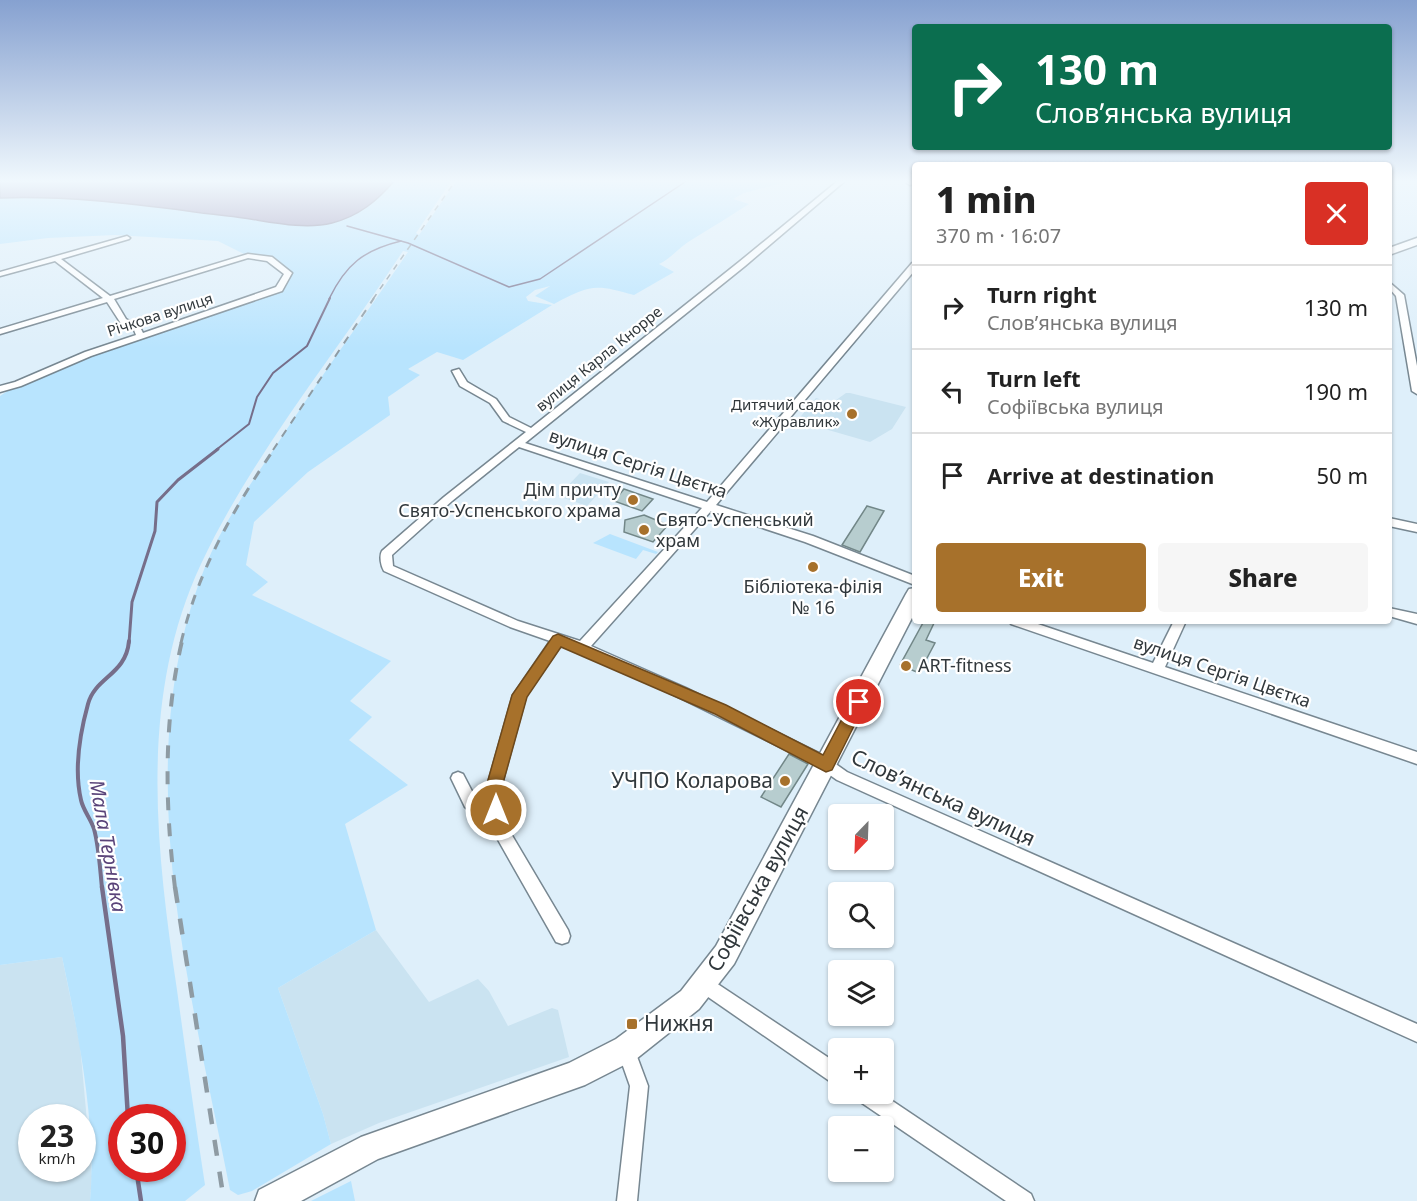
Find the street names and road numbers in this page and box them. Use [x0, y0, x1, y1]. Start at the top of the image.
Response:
street label: Річкова вулиця [104, 288, 215, 341]
street label: вулиця Карла Кнорре [531, 301, 666, 415]
street label: вулиця Сергія Цвєтка [546, 423, 730, 503]
street label: вулиця Сергія Цвєтка [1131, 629, 1314, 713]
street label: Словʼянська вулиця [847, 742, 1040, 852]
street label: Софіївська вулиця [700, 801, 814, 976]

